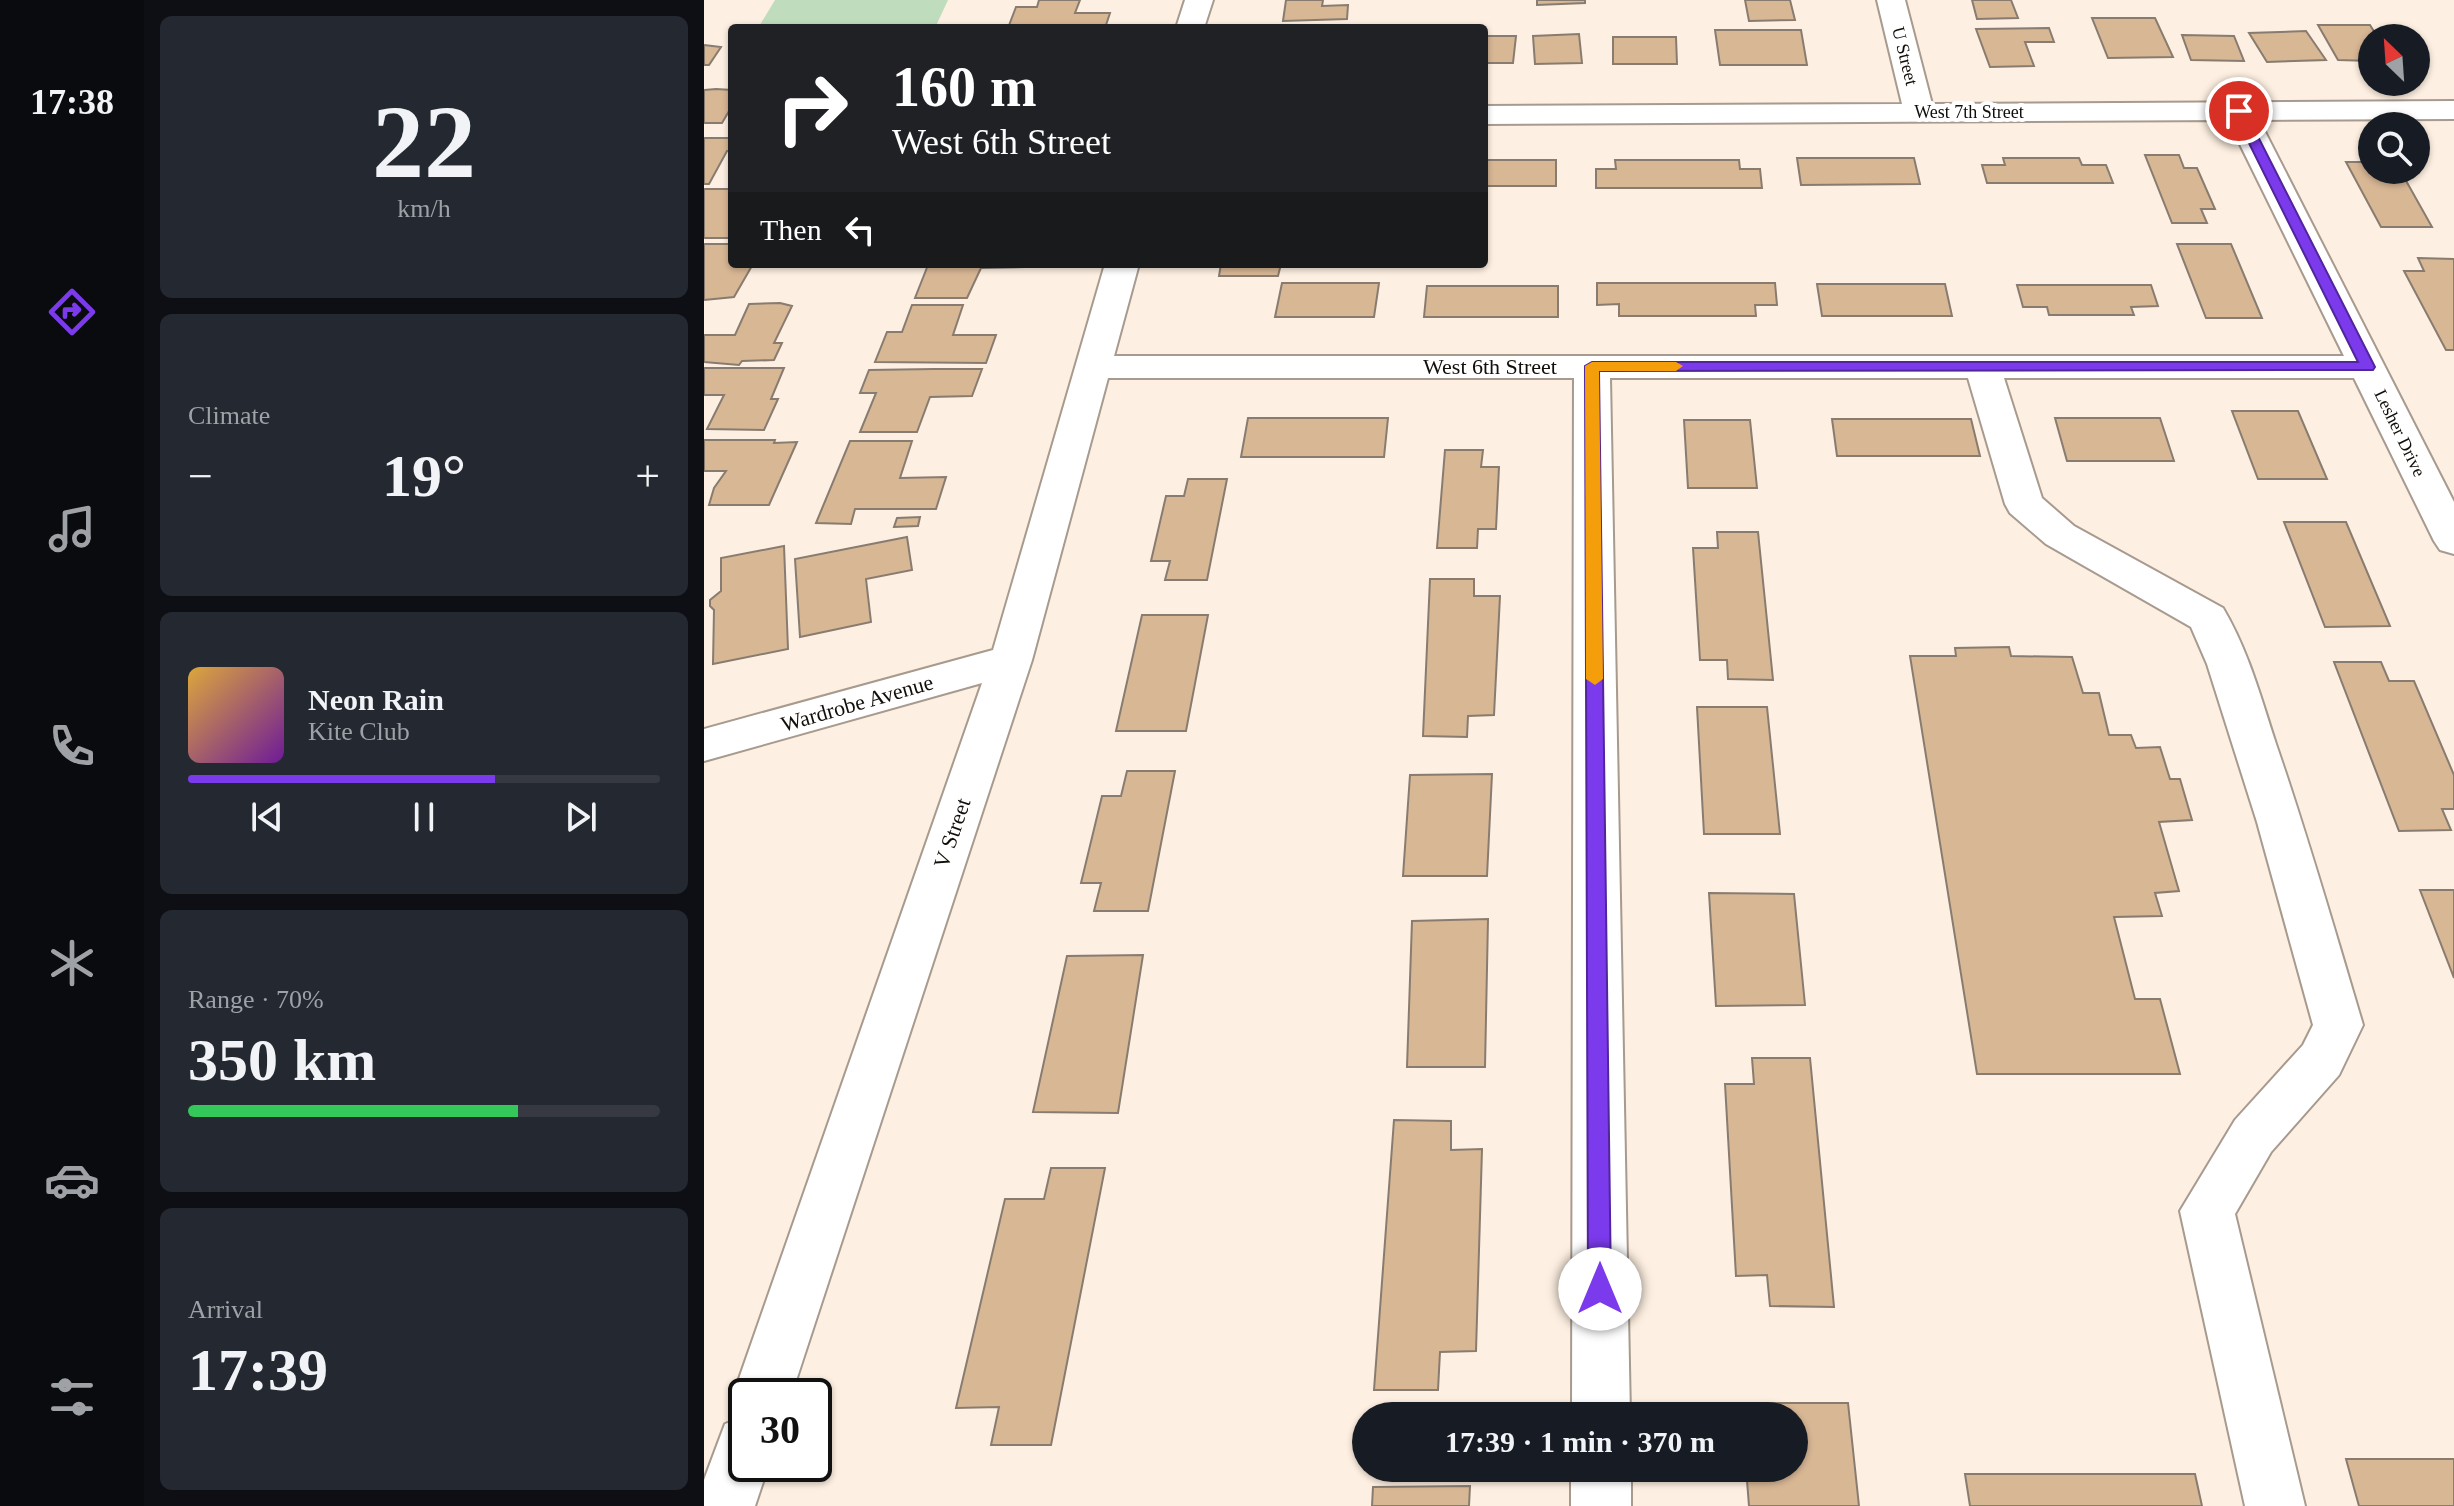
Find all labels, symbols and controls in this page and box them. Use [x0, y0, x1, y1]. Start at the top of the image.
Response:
north arrow [2358, 24, 2430, 96]
map controls [2358, 24, 2430, 184]
street label: U Street [1888, 25, 1922, 87]
icon: right [760, 56, 864, 160]
text: 160 m [892, 56, 1037, 118]
pin [2205, 77, 2273, 145]
text: 17:38 [30, 82, 114, 122]
text: 22 [372, 84, 476, 199]
icon: arrive [2217, 89, 2261, 133]
street label: West 7th Street [1914, 102, 2024, 122]
button: search [2358, 112, 2430, 184]
text: West 6th Street [892, 122, 1111, 162]
text: km/h [397, 194, 451, 223]
icon: left [838, 208, 882, 252]
text: Then [760, 213, 822, 246]
icon: directions [44, 284, 100, 340]
street label: West 6th Street [1423, 354, 1557, 379]
street label: Lesher Drive [2370, 386, 2430, 480]
text: Climate [188, 401, 270, 430]
text: 19° [382, 443, 466, 509]
text: − [188, 452, 213, 501]
text: + [635, 452, 660, 501]
icon: music [44, 501, 100, 557]
street label: Wardrobe Avenue [778, 669, 936, 737]
text: Neon Rain [308, 683, 444, 716]
text: Kite Club [308, 717, 410, 746]
icon: phone [44, 718, 100, 774]
icon: previous [245, 795, 289, 839]
icon: pause [402, 795, 446, 839]
icon: next [559, 795, 603, 839]
street label: V Street [928, 795, 976, 871]
icon: climate [44, 935, 100, 991]
text: Range · 70% [188, 985, 324, 1014]
text: 350 km [188, 1027, 376, 1093]
icon: car [44, 1152, 100, 1208]
position arrow [1558, 1247, 1642, 1331]
text: Arrival [188, 1295, 263, 1324]
text: 17:39 [188, 1337, 328, 1403]
icon: filters [44, 1369, 100, 1425]
speed limit sign: 30 [728, 1378, 832, 1482]
text: 17:39 · 1 min · 370 m [1445, 1425, 1715, 1458]

